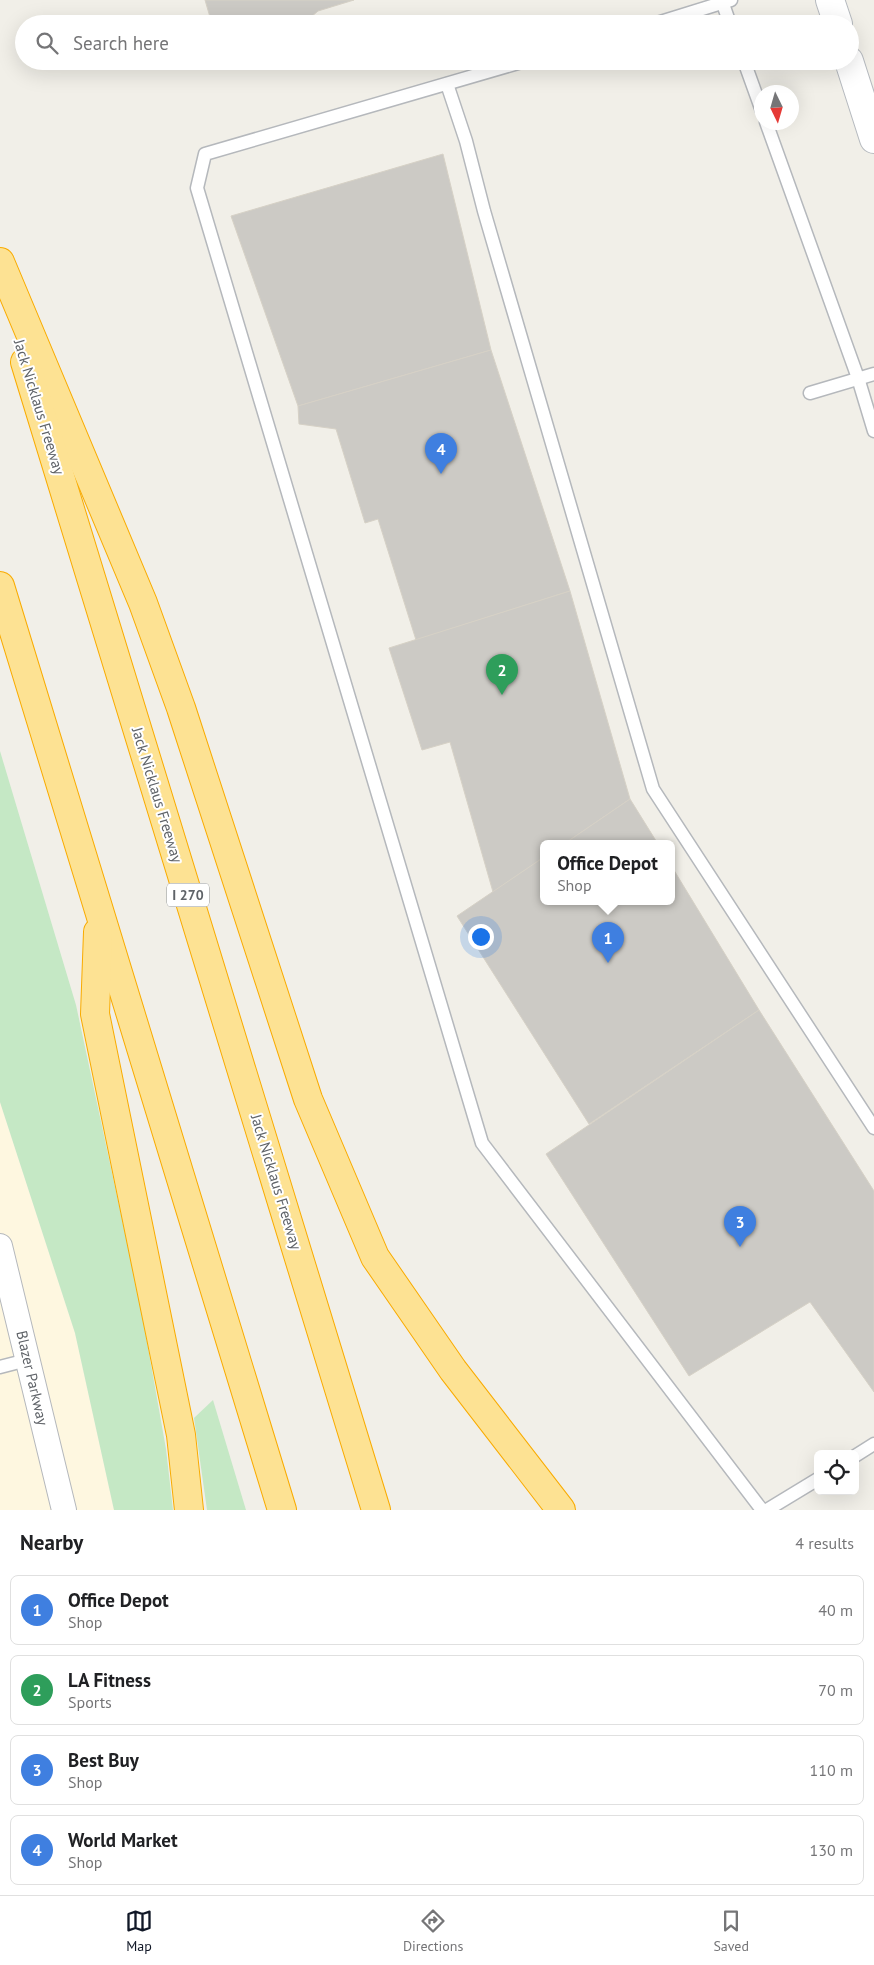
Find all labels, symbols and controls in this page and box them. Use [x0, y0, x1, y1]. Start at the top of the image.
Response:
search box [15, 15, 859, 70]
icon: search [33, 29, 61, 57]
text: Search here [73, 31, 169, 55]
north arrow [754, 85, 799, 130]
street label: Jack Nicklaus Freeway [10, 336, 69, 477]
pin: 4 [425, 433, 457, 474]
pin: 2 [486, 654, 518, 695]
street label: Jack Nicklaus Freeway [128, 724, 187, 865]
popup [540, 840, 675, 905]
text: Office Depot [557, 851, 658, 875]
text: Shop [557, 875, 592, 895]
road number: I 270 [167, 884, 209, 906]
pin: 1 [592, 922, 624, 963]
your location [468, 924, 494, 950]
street label: Jack Nicklaus Freeway [247, 1111, 306, 1252]
pin: 3 [724, 1206, 756, 1247]
street label: Blazer Parkway [12, 1329, 53, 1427]
map controls [814, 1450, 859, 1495]
button: locate [814, 1450, 859, 1495]
text: Nearby [20, 1529, 83, 1556]
text: 4 results [795, 1533, 854, 1553]
text: Office Depot [68, 1588, 169, 1612]
text: 1 [32, 1600, 42, 1620]
text: 40 m [818, 1600, 853, 1620]
text: Shop [68, 1612, 102, 1632]
text: LA Fitness [68, 1668, 151, 1692]
text: 2 [32, 1680, 42, 1700]
text: 70 m [818, 1680, 853, 1700]
text: Sports [68, 1692, 112, 1712]
text: Best Buy [68, 1748, 139, 1772]
text: 3 [32, 1760, 42, 1780]
text: 110 m [810, 1760, 853, 1780]
text: Shop [68, 1772, 102, 1792]
text: World Market [68, 1828, 178, 1852]
text: 4 [32, 1840, 42, 1860]
text: 130 m [810, 1840, 853, 1860]
text: Shop [68, 1852, 102, 1872]
tab: Map [125, 1907, 153, 1955]
tab: Directions [403, 1907, 463, 1955]
tab: Saved [713, 1907, 749, 1955]

